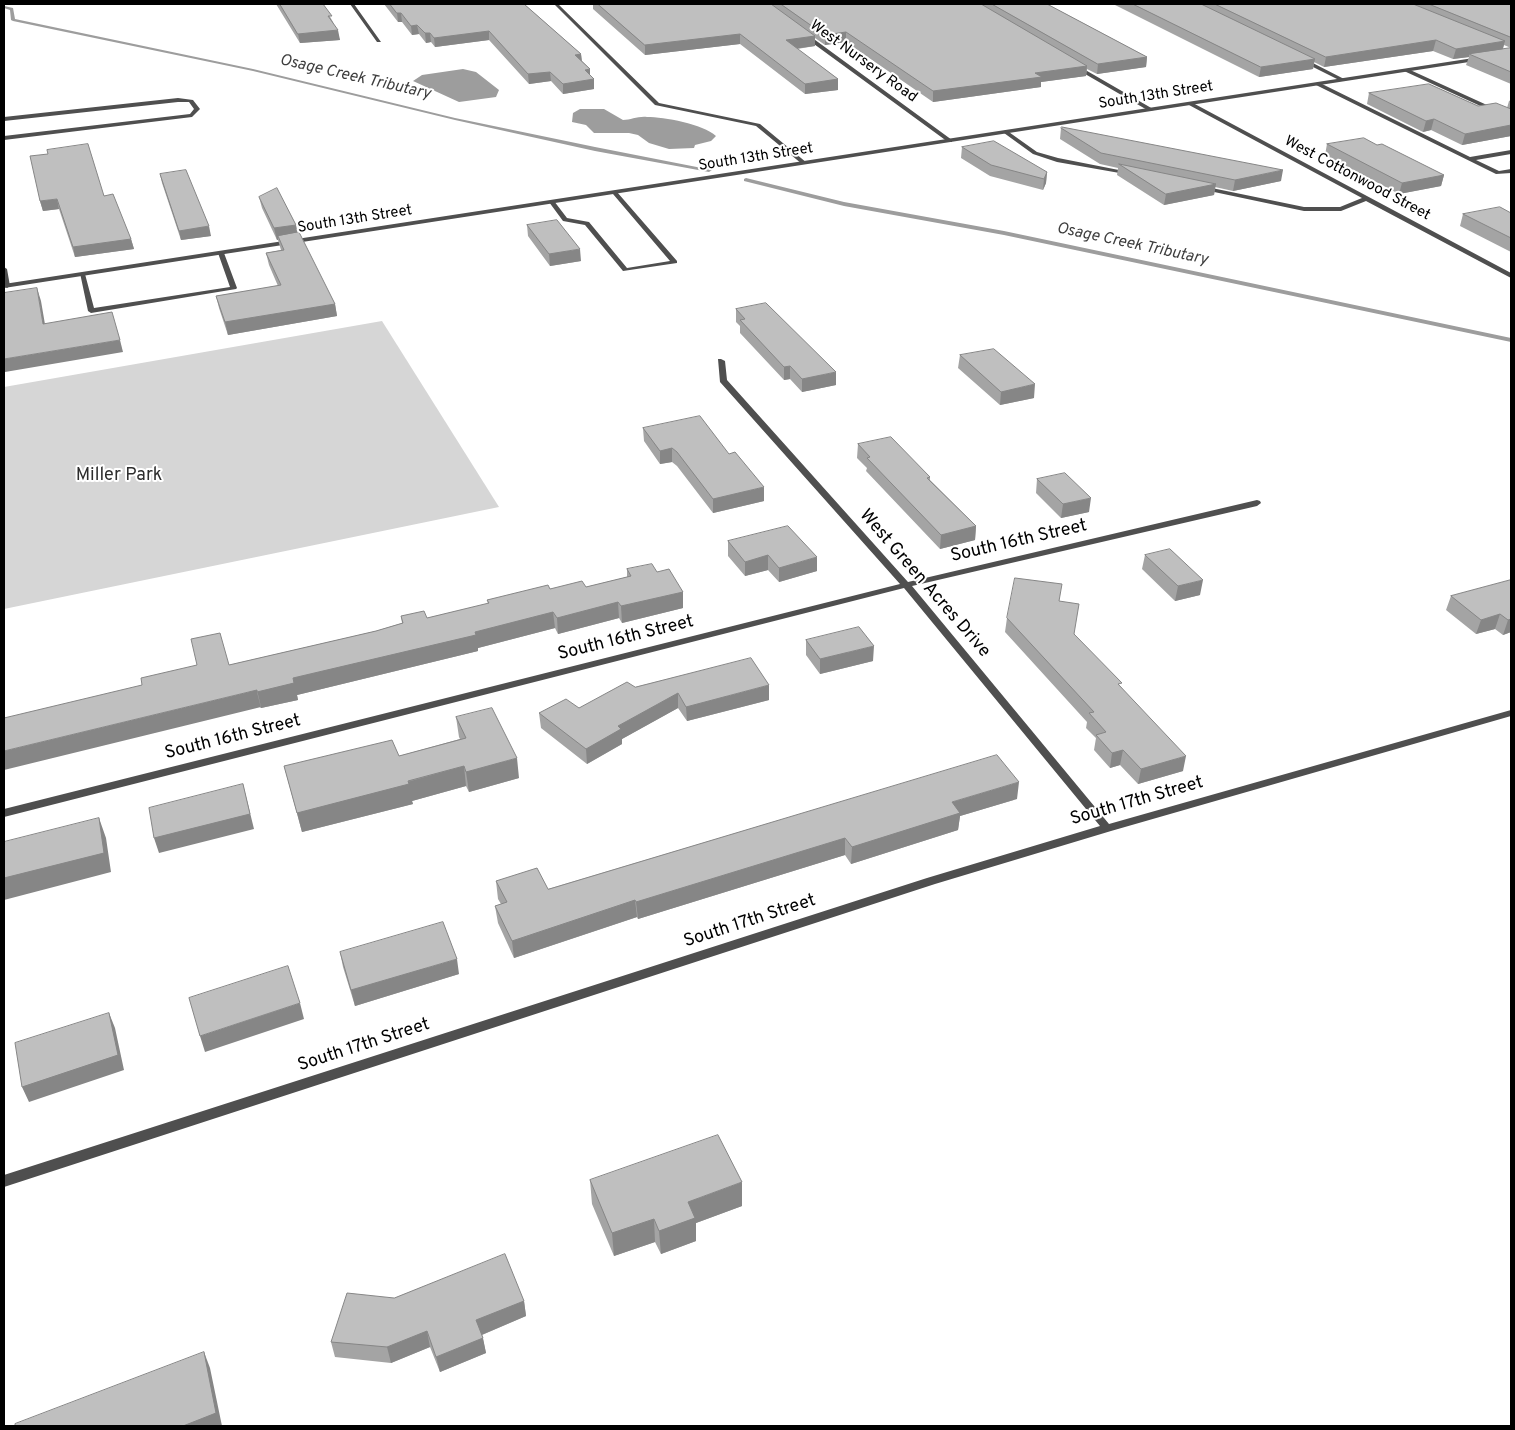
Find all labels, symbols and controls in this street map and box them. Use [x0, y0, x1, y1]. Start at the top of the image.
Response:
street label: West Nursery Road [806, 17, 920, 107]
water label: Osage Creek Tributary [278, 51, 432, 105]
street label: South 13th Street [1097, 78, 1215, 114]
street label: West Cottonwood Street [1281, 133, 1433, 225]
street label: South 13th Street [697, 140, 815, 176]
street label: South 13th Street [296, 202, 414, 238]
water label: Osage Creek Tributary [1055, 220, 1209, 270]
park label: Miller Park [76, 465, 162, 487]
street label: West Green Acres Drive [854, 506, 994, 662]
street label: South 16th Street [949, 516, 1089, 568]
street label: South 16th Street [556, 612, 696, 666]
street label: South 16th Street [163, 711, 303, 765]
street label: South 17th Street [1068, 773, 1206, 831]
street label: South 17th Street [681, 891, 819, 953]
street label: South 17th Street [295, 1015, 433, 1077]

